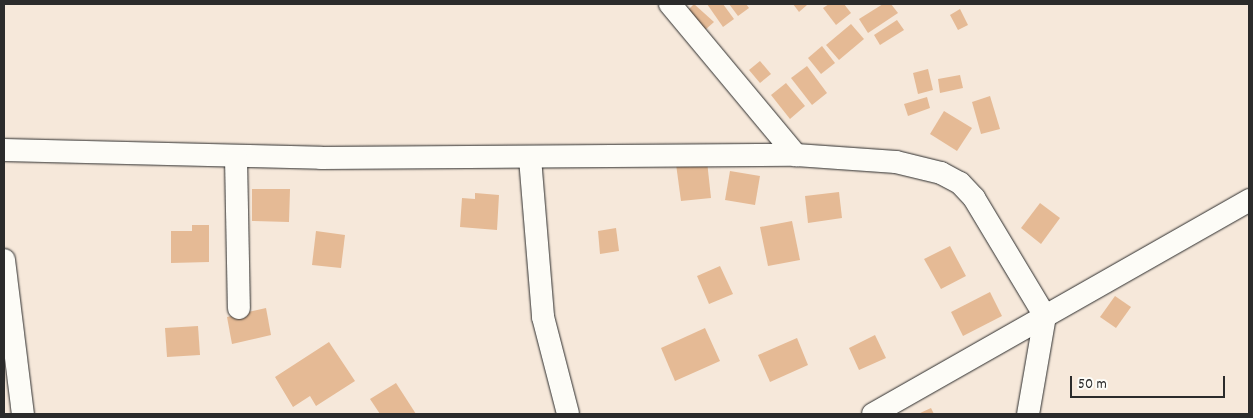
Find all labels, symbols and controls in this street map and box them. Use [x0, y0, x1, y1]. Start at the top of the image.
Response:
scale bar [1073, 366, 1228, 398]
text: 50 m [1078, 374, 1107, 396]

